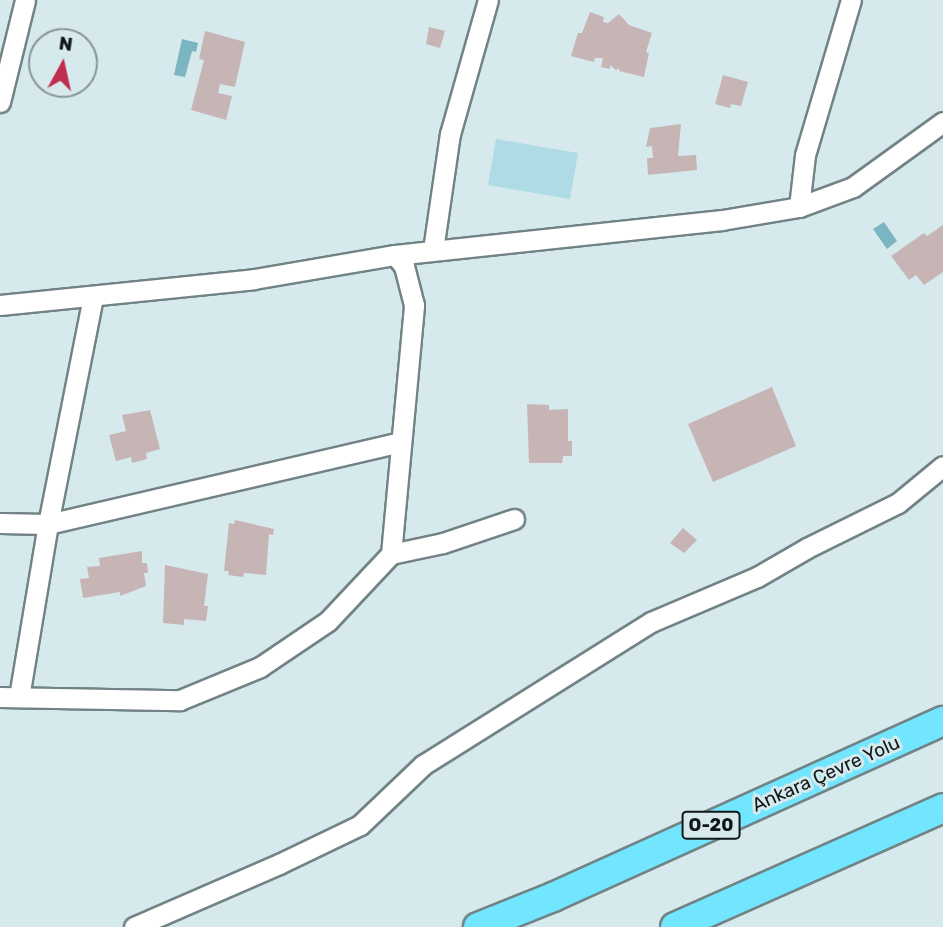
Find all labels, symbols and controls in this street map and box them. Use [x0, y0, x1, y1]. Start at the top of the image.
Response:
north arrow [28, 28, 98, 98]
text: N [57, 31, 74, 56]
street label: Ankara Çevre Yolu [748, 731, 904, 817]
road number: O-20 [681, 810, 741, 840]

